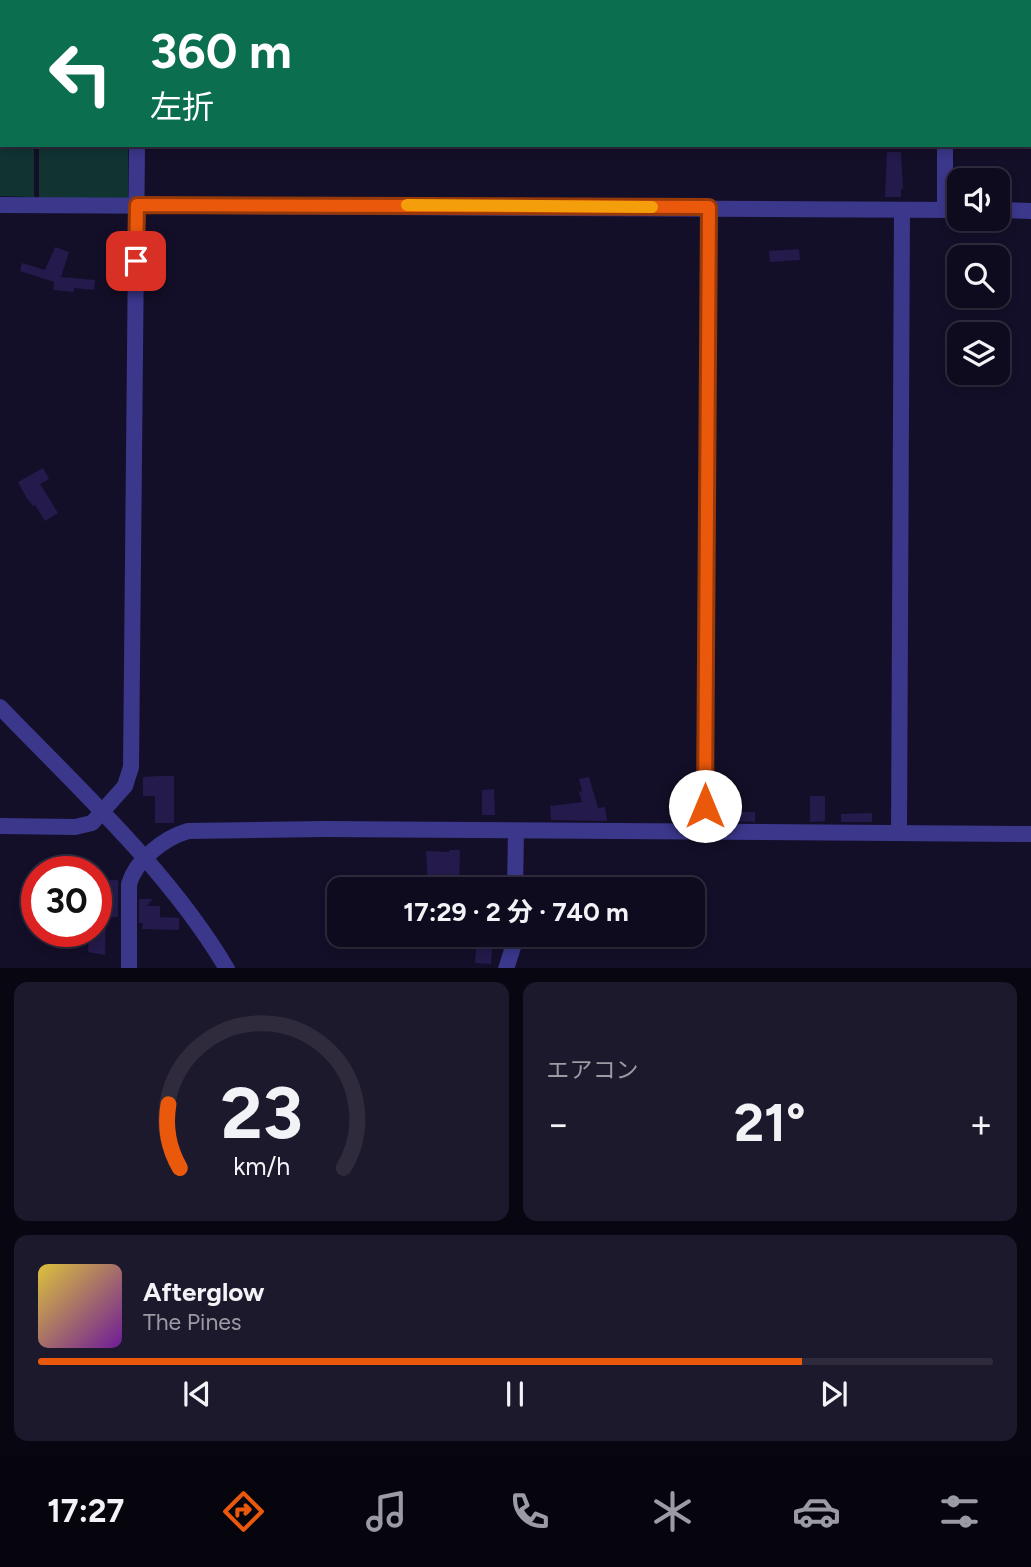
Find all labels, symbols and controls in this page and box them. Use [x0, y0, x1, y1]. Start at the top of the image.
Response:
text: 360 m [150, 21, 292, 80]
icon: left [35, 28, 126, 119]
text: 左折 [150, 88, 214, 126]
map controls [947, 168, 1010, 385]
button: sound [947, 168, 1010, 231]
pin [106, 231, 166, 291]
icon: arrive [117, 242, 155, 280]
button: search [947, 245, 1010, 308]
button: layers [947, 322, 1010, 385]
position arrow [668, 769, 742, 843]
speed limit sign: 30 [21, 856, 112, 947]
text: 17:29 · 2 分 · 740 m [403, 896, 629, 928]
text: エアコン [547, 1056, 639, 1084]
text: 23 [220, 1069, 303, 1156]
text: 21° [734, 1092, 806, 1154]
text: − [547, 1101, 570, 1147]
text: + [969, 1101, 993, 1147]
text: km/h [233, 1150, 290, 1180]
text: Afterglow [143, 1276, 265, 1308]
text: The Pines [143, 1308, 242, 1336]
icon: previous [178, 1375, 216, 1413]
icon: pause [496, 1375, 534, 1413]
icon: next [815, 1375, 853, 1413]
icon: directions [219, 1487, 268, 1536]
icon: music [362, 1487, 411, 1536]
icon: phone [505, 1487, 554, 1536]
icon: climate [648, 1487, 697, 1536]
icon: car [792, 1487, 841, 1536]
icon: filters [935, 1487, 984, 1536]
text: 17:27 [47, 1492, 124, 1530]

